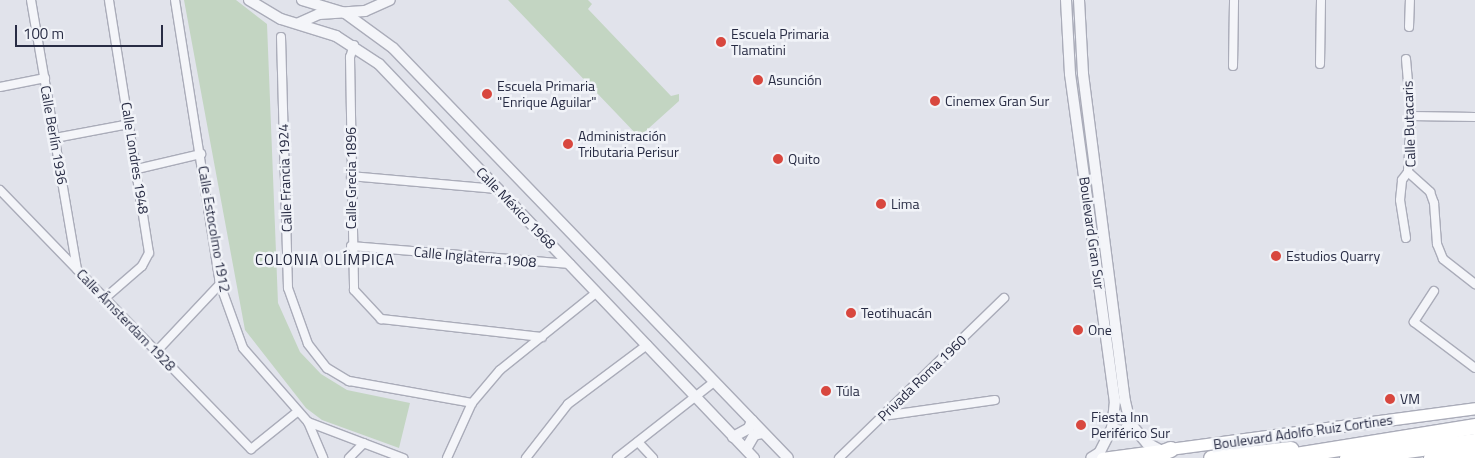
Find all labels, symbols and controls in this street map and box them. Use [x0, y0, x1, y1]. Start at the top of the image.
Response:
scale bar [18, 15, 165, 47]
text: 100 m [23, 22, 64, 45]
place label: Escuela Primaria Tlamatini [731, 26, 829, 58]
marker: Escuela Primaria Tlamatini [715, 36, 727, 48]
place label: Asunción [768, 72, 822, 88]
marker: Asunción [752, 74, 764, 86]
place label: Escuela Primaria "Enrique Aguilar" [497, 78, 597, 110]
street label: Calle Butacaris [1399, 80, 1419, 168]
street label: Calle Berlín 1936 [37, 84, 71, 186]
marker: Escuela Primaria "Enrique Aguilar" [481, 88, 493, 100]
place label: Cinemex Gran Sur [945, 93, 1049, 109]
marker: Cinemex Gran Sur [929, 95, 941, 107]
street label: Calle Londres 1948 [118, 101, 152, 215]
street label: Calle Francia 1924 [275, 124, 295, 232]
street label: Calle Grecia 1896 [343, 127, 359, 229]
place label: Administración Tributaria Perisur [578, 128, 679, 160]
marker: Administración Tributaria Perisur [562, 138, 574, 150]
place label: Quito [788, 151, 820, 167]
marker: Quito [772, 153, 784, 165]
street label: Calle México 1968 [473, 164, 559, 252]
street label: Calle Estocolmo 1912 [195, 165, 233, 293]
street label: Boulevard Gran Sur [1076, 176, 1108, 290]
place label: Lima [891, 196, 919, 212]
marker: Lima [875, 198, 887, 210]
street label: Calle Inglaterra 1908 [413, 243, 537, 271]
place label: Estudios Quarry [1286, 248, 1380, 264]
marker: Estudios Quarry [1270, 250, 1282, 262]
district label: COLONIA OLÍMPICA [253, 251, 397, 269]
street label: Calle Ámsterdam 1928 [73, 266, 179, 374]
place label: Teotihuacán [861, 305, 932, 321]
marker: Teotihuacán [845, 307, 857, 319]
place label: One [1088, 322, 1112, 338]
marker: One [1072, 324, 1084, 336]
street label: Privada Roma 1960 [874, 332, 970, 424]
place label: Túla [836, 383, 860, 399]
marker: Túla [820, 385, 832, 397]
place label: VM [1400, 391, 1420, 407]
marker: VM [1384, 393, 1396, 405]
place label: Fiesta Inn Periférico Sur [1091, 409, 1170, 442]
street label: Boulevard Adolfo Ruiz Cortines [1212, 411, 1394, 453]
marker: Fiesta Inn Periférico Sur [1075, 419, 1087, 431]

